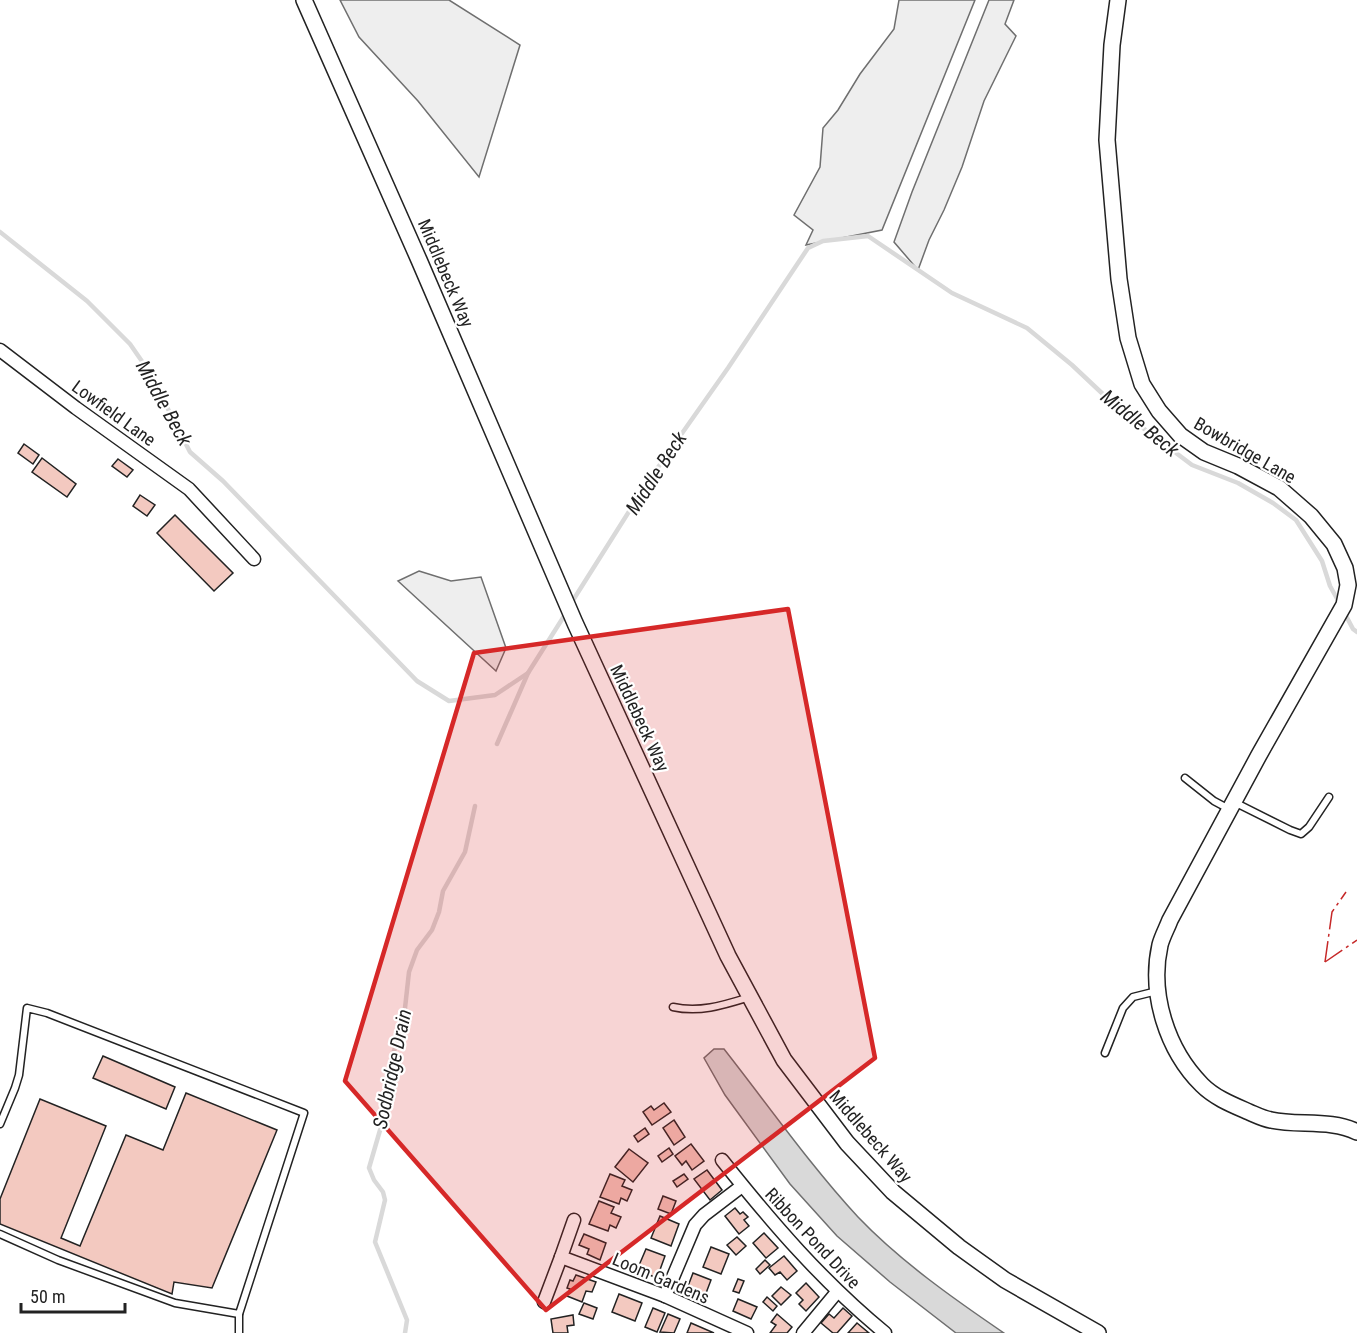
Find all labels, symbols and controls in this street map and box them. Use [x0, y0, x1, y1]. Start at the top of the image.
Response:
street label: Middlebeck Way [414, 216, 478, 331]
water label: Middle Beck [131, 356, 198, 451]
street label: Lowfield Lane [68, 376, 160, 450]
water label: Middle Beck [1096, 384, 1185, 463]
street label: Bowbridge Lane [1190, 412, 1300, 488]
water label: Middle Beck [620, 426, 692, 519]
street label: Middlebeck Way [606, 661, 674, 775]
water label: Sodbridge Drain [368, 1007, 416, 1131]
street label: Middlebeck Way [825, 1086, 917, 1187]
street label: Ribbon Pond Drive [761, 1183, 865, 1293]
street label: Loom Gardens [609, 1248, 713, 1308]
scale bar [21, 1276, 124, 1314]
text: 50 m [30, 1286, 65, 1307]

